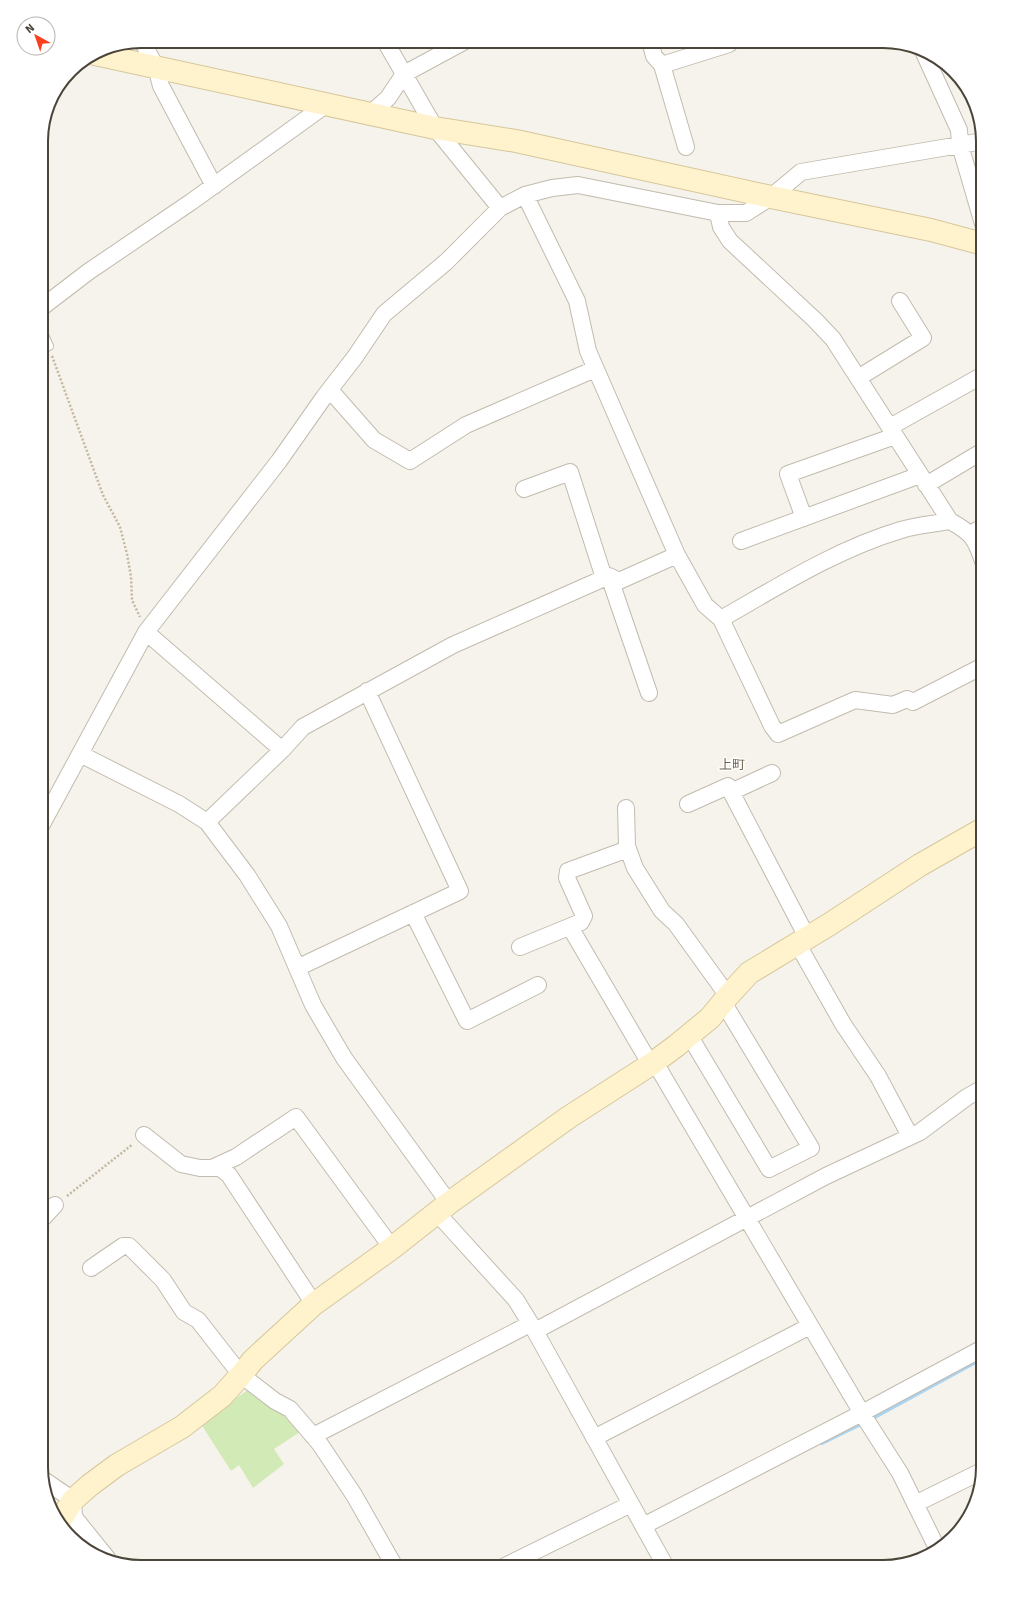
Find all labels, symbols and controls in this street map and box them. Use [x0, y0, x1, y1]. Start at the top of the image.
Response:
north arrow [16, 16, 56, 56]
text: N [23, 21, 37, 36]
district label: 上町 [719, 757, 745, 773]

